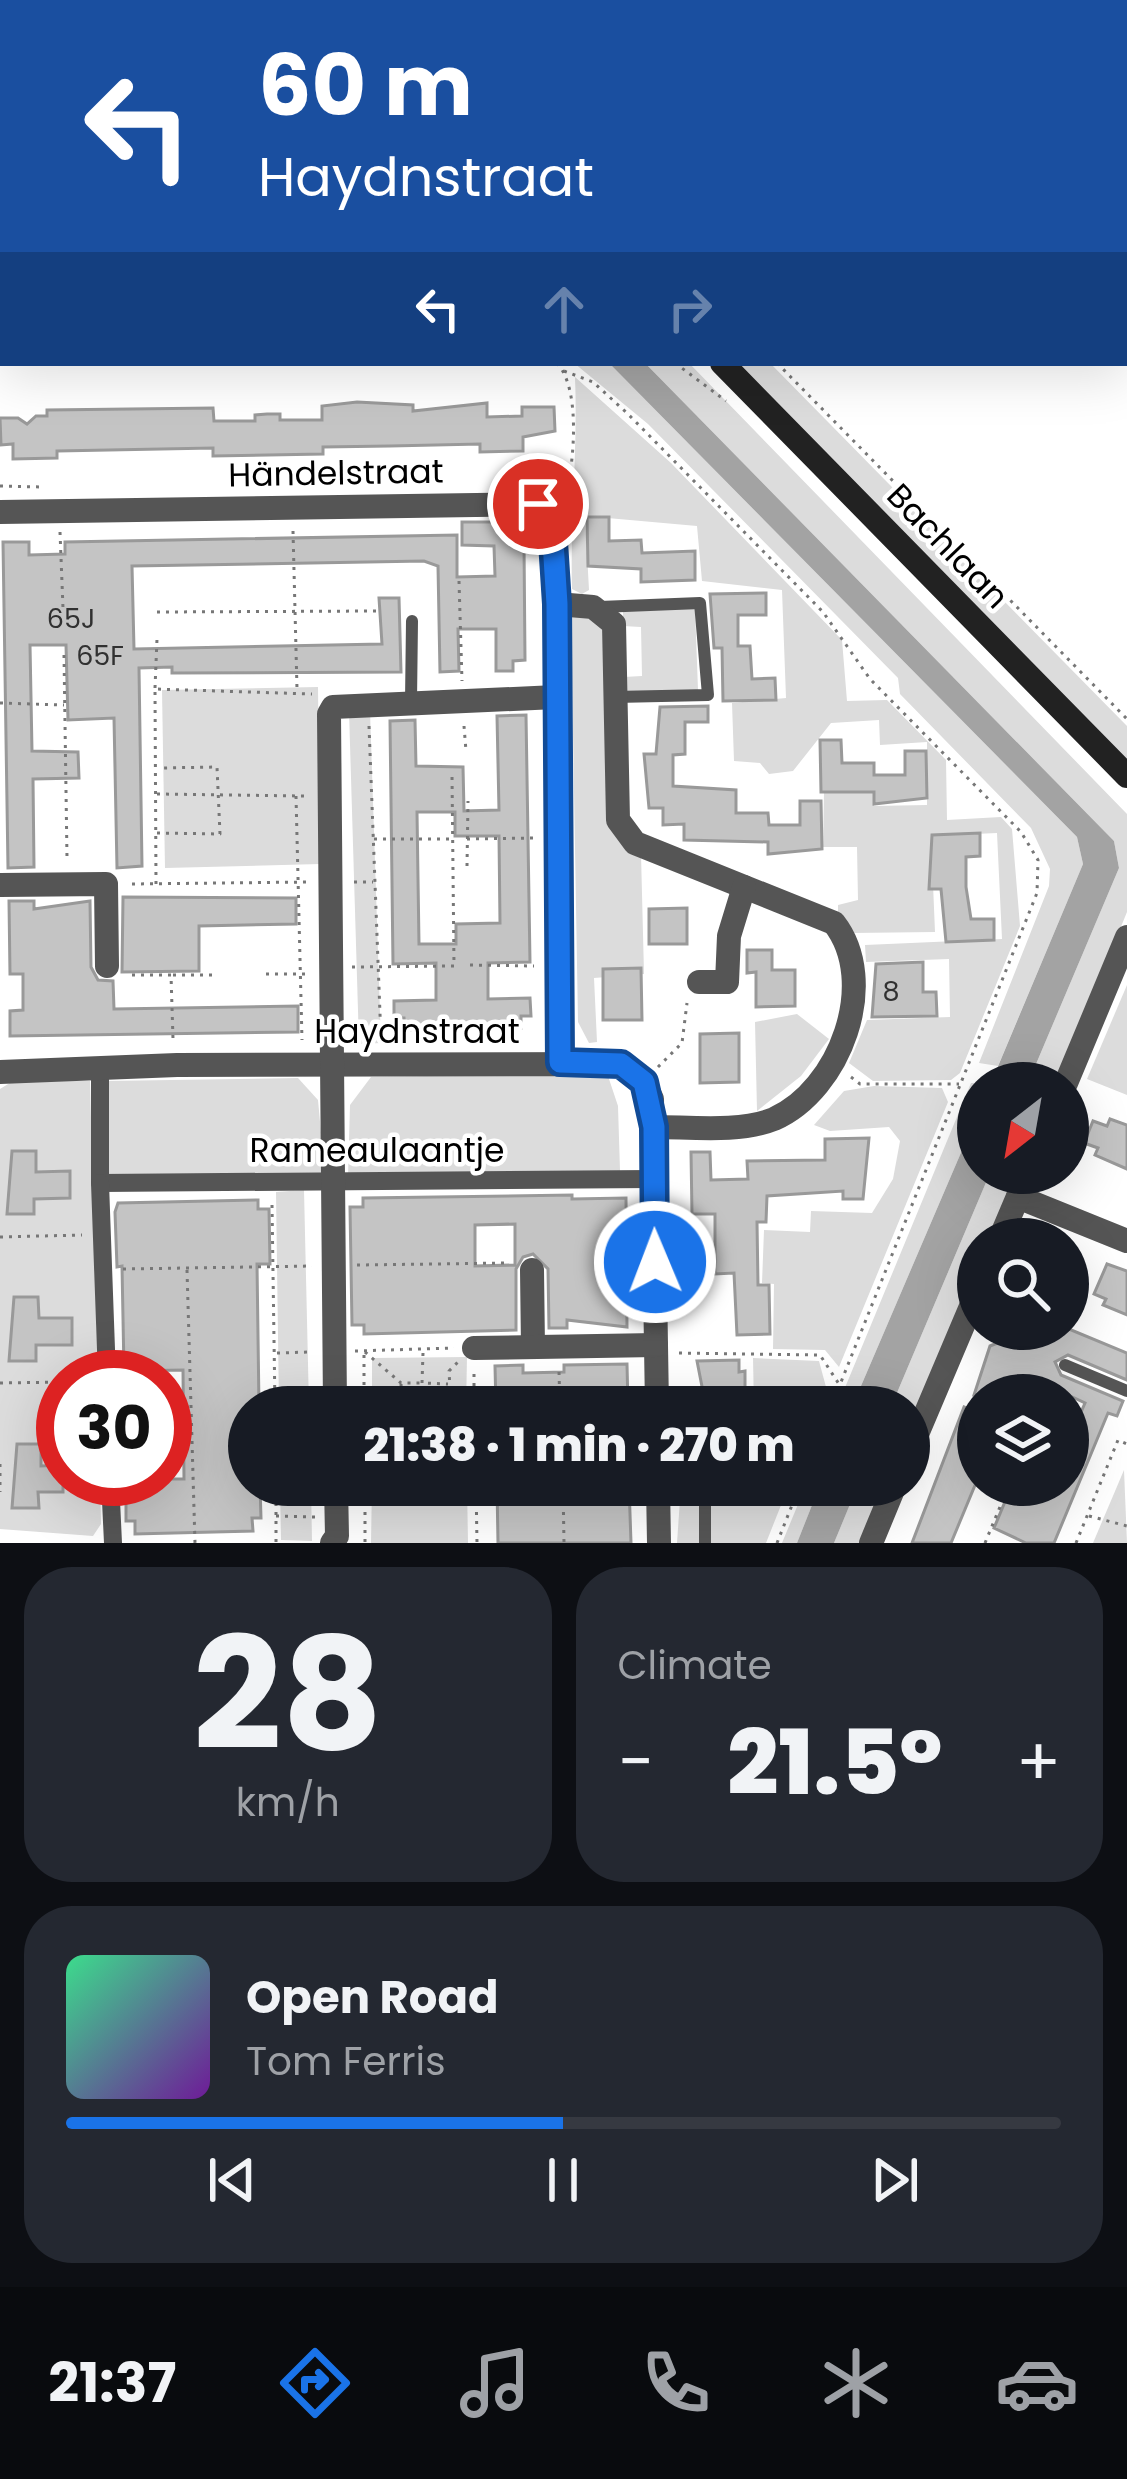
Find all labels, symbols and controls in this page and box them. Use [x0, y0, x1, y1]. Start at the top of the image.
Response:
text: 60 m [258, 27, 473, 144]
icon: left [60, 48, 216, 204]
text: Haydnstraat [258, 139, 594, 215]
icon: left [405, 276, 471, 342]
icon: ahead [531, 276, 597, 342]
icon: right [657, 276, 723, 342]
street label: Händelstraat [228, 448, 444, 498]
pin [487, 453, 589, 555]
icon: arrive [505, 471, 571, 537]
street label: Bachlaan [876, 473, 1020, 619]
house number: 65J [47, 600, 95, 637]
house number: 65F [76, 637, 124, 674]
house number: 8 [882, 973, 900, 1010]
street label: Haydnstraat [314, 1008, 520, 1055]
north arrow [957, 1062, 1089, 1194]
map controls [957, 1062, 1089, 1506]
street label: Rameaulaantje [250, 1127, 504, 1174]
position arrow [592, 1199, 718, 1325]
button: search [957, 1218, 1089, 1350]
speed limit sign: 30 [36, 1350, 192, 1506]
button: layers [957, 1374, 1089, 1506]
text: 21:38 · 1 min · 270 m [363, 1414, 795, 1477]
text: 28 [193, 1585, 383, 1804]
text: Climate [618, 1638, 772, 1693]
text: 21.5° [727, 1699, 943, 1826]
text: − [618, 1716, 654, 1808]
text: + [1016, 1716, 1061, 1808]
text: km/h [236, 1775, 340, 1830]
text: Open Road [246, 1966, 499, 2029]
text: Tom Ferris [246, 2034, 446, 2089]
icon: previous [199, 2147, 265, 2213]
icon: pause [530, 2147, 596, 2213]
icon: next [862, 2147, 928, 2213]
icon: directions [273, 2341, 357, 2425]
icon: music [453, 2341, 537, 2425]
icon: phone [634, 2341, 718, 2425]
icon: climate [814, 2341, 898, 2425]
icon: car [995, 2341, 1079, 2425]
text: 21:37 [48, 2345, 176, 2421]

